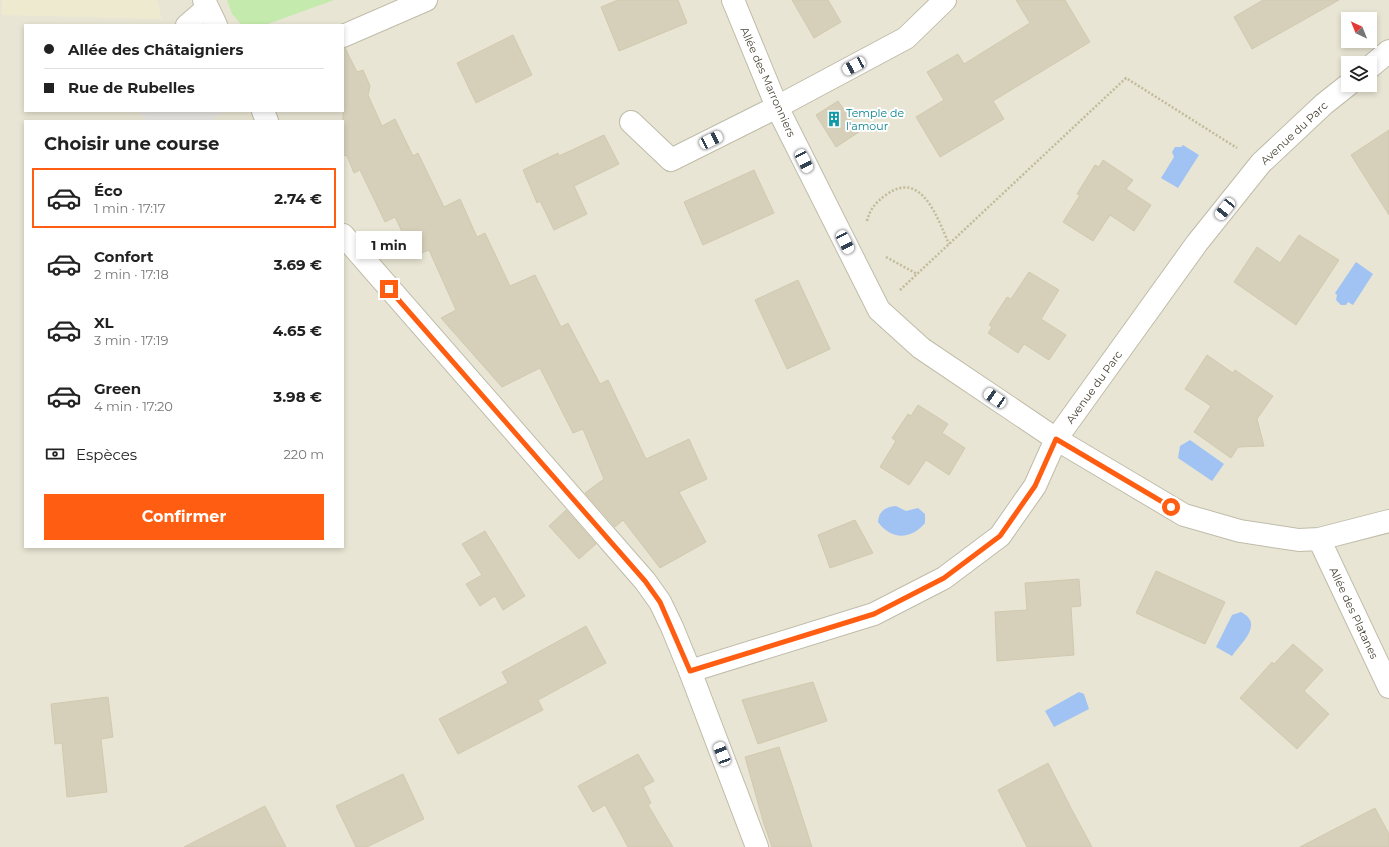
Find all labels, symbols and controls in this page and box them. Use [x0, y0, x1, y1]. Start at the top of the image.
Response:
north arrow [1341, 12, 1377, 48]
map controls [1341, 12, 1377, 92]
street label: Allée des Marronniers [737, 25, 799, 140]
text: Allée des Châtaigniers [68, 40, 244, 59]
car [841, 55, 867, 77]
button: layers [1341, 56, 1377, 92]
text: Rue de Rubelles [68, 78, 195, 97]
street label: Avenue du Parc [1257, 98, 1331, 168]
place label: Temple de l'amour [846, 106, 904, 133]
building icon: Temple de l'amour [825, 110, 843, 128]
car [698, 129, 724, 151]
text: Choisir une course [44, 133, 219, 155]
car [793, 148, 815, 174]
icon: car [46, 180, 82, 216]
text: Éco [94, 181, 123, 200]
text: 2.74 € [274, 189, 322, 208]
car [1213, 196, 1237, 222]
text: 1 min · 17:17 [94, 200, 165, 216]
car [834, 229, 856, 255]
callout: 1 min [356, 231, 422, 259]
text: 1 min [371, 237, 407, 253]
icon: car [46, 246, 82, 282]
text: Confort [94, 247, 154, 266]
text: 3.69 € [274, 255, 322, 274]
text: 2 min · 17:18 [94, 266, 169, 282]
route end [380, 280, 398, 298]
icon: car [46, 312, 82, 348]
text: XL [94, 313, 113, 332]
text: 4.65 € [273, 321, 322, 340]
text: 3 min · 17:19 [94, 332, 168, 348]
street label: Avenue du Parc [1063, 348, 1125, 426]
icon: car [46, 378, 82, 414]
text: Green [94, 379, 141, 398]
car [982, 386, 1008, 410]
text: 3.98 € [273, 387, 322, 406]
text: 4 min · 17:20 [94, 398, 173, 414]
icon: cash [44, 443, 66, 465]
text: Espèces [76, 445, 137, 464]
text: 220 m [283, 446, 324, 462]
button: Confirmer [44, 494, 324, 540]
route start [1162, 498, 1180, 516]
street label: Allée des Platanes [1327, 565, 1382, 662]
car [712, 741, 732, 767]

